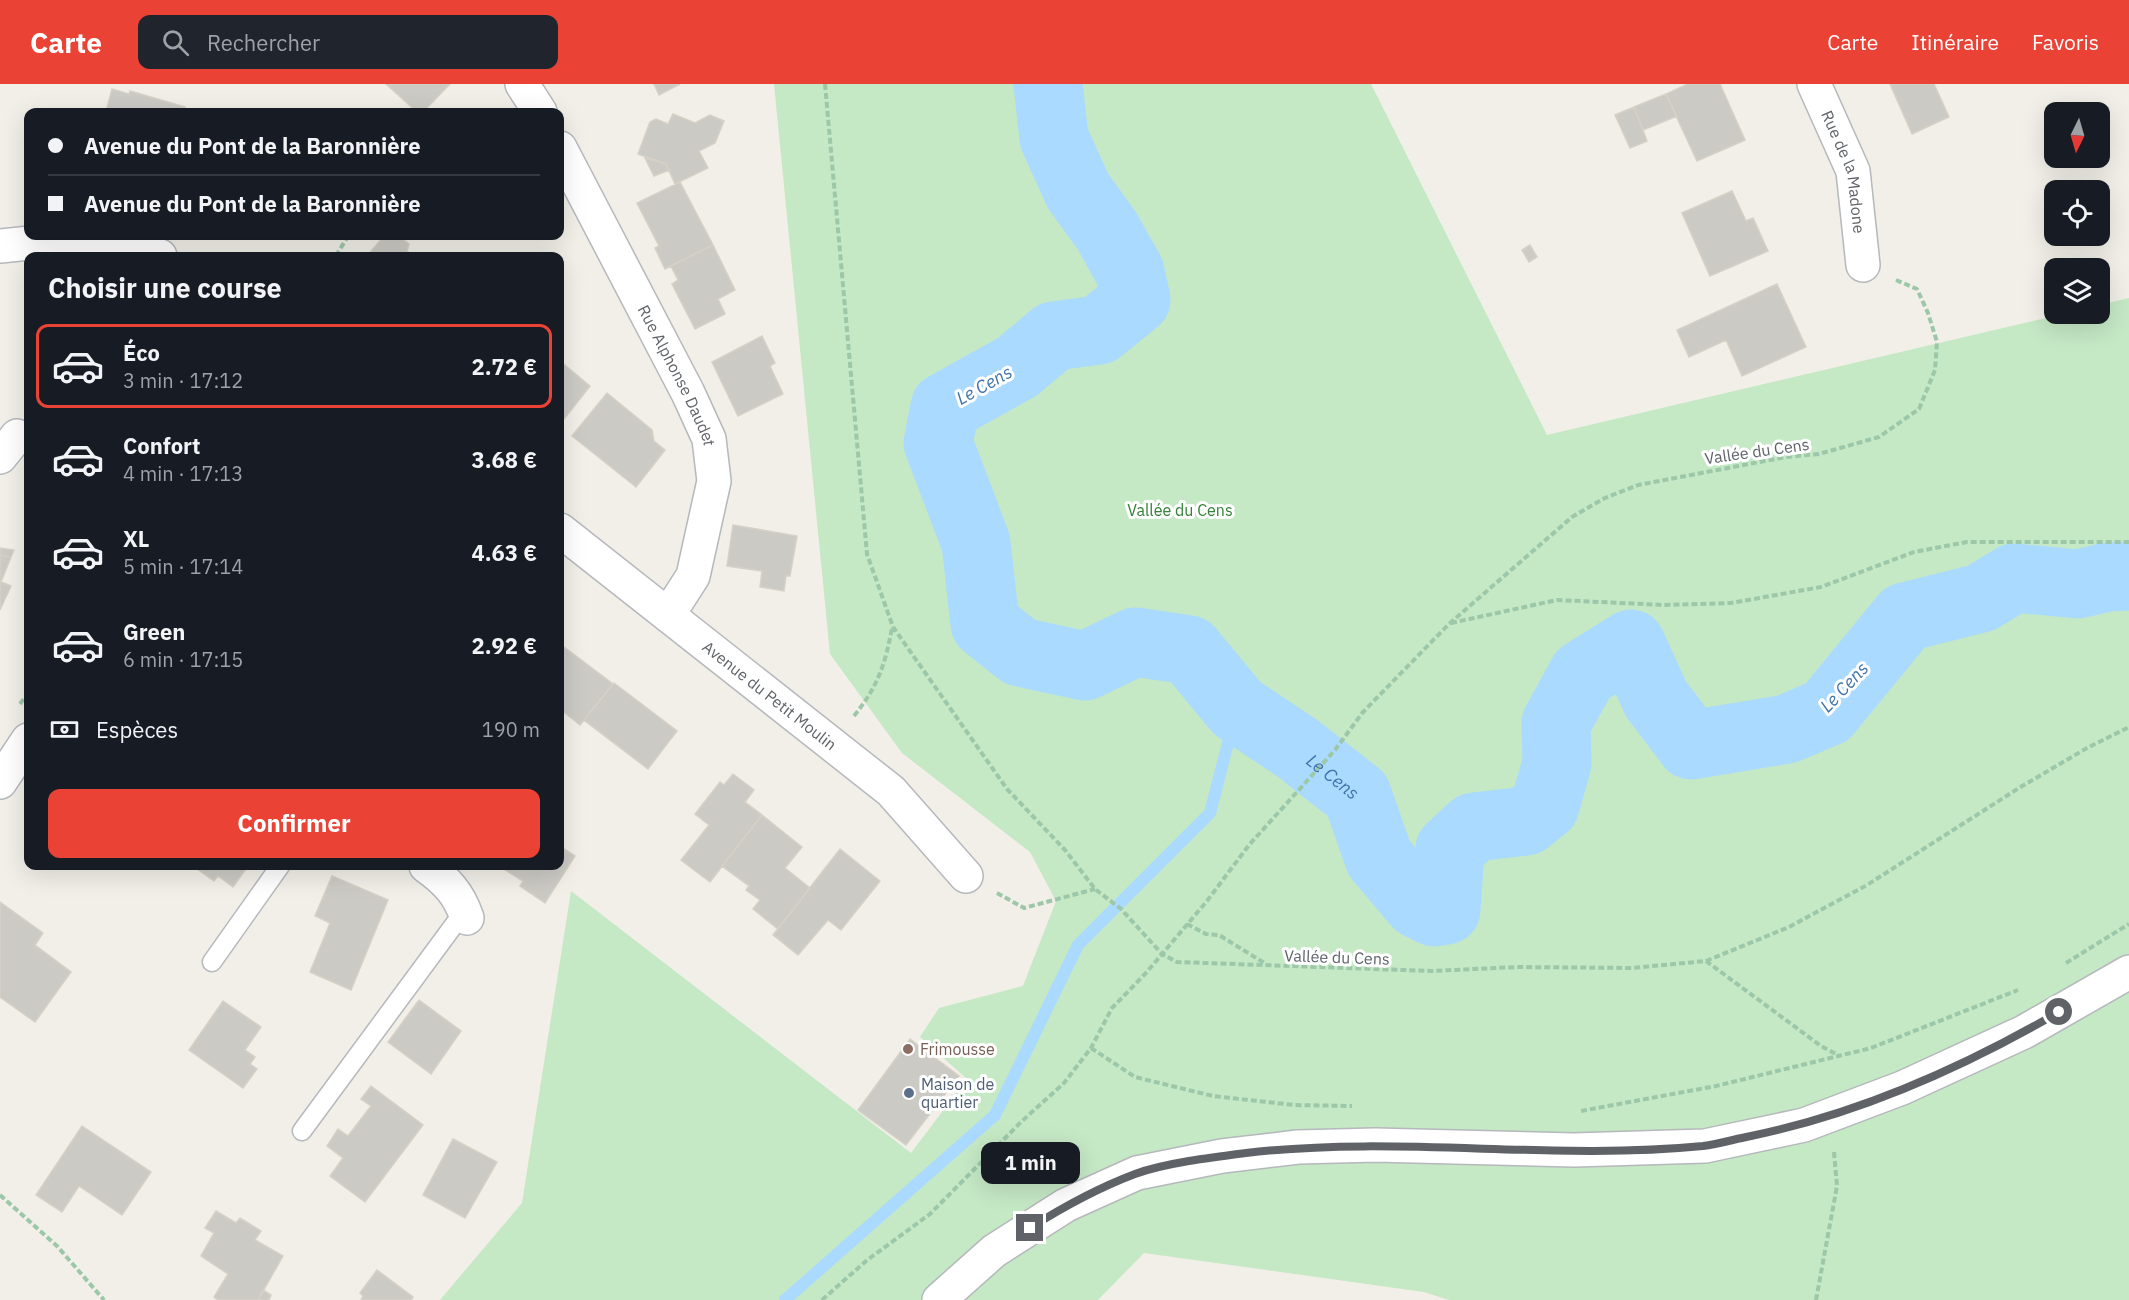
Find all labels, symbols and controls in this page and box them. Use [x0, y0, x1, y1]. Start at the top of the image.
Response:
search box [138, 15, 558, 69]
text: Carte [30, 24, 102, 61]
icon: search [159, 26, 192, 59]
text: Rechercher [207, 28, 320, 57]
text: Carte [1827, 28, 1878, 56]
text: Itinéraire [1911, 28, 1999, 56]
text: Favoris [2032, 28, 2099, 56]
north arrow [2044, 102, 2110, 168]
map controls [2044, 102, 2110, 324]
street label: Rue de la Madone [1817, 107, 1870, 235]
text: Avenue du Pont de la Baronnière [84, 131, 421, 160]
button: locate [2044, 180, 2110, 246]
text: Avenue du Pont de la Baronnière [84, 189, 421, 218]
button: layers [2044, 258, 2110, 324]
text: Choisir une course [48, 270, 282, 305]
street label: Rue Alphonse Daudet [634, 301, 720, 447]
text: Éco [123, 338, 160, 367]
icon: car [51, 339, 105, 393]
text: 2.72 € [472, 352, 537, 381]
water label: Le Cens [952, 360, 1016, 410]
text: 3 min · 17:12 [123, 367, 243, 394]
text: Confort [123, 431, 201, 460]
icon: car [51, 432, 105, 486]
street label: Vallée du Cens [1703, 434, 1811, 468]
text: 3.68 € [472, 445, 537, 474]
text: 4 min · 17:13 [123, 460, 243, 487]
park label: Vallée du Cens [1127, 500, 1233, 520]
text: XL [123, 524, 149, 553]
icon: car [51, 525, 105, 579]
text: 4.63 € [472, 538, 537, 567]
text: 5 min · 17:14 [123, 553, 243, 580]
text: Green [123, 617, 185, 646]
icon: car [51, 618, 105, 672]
text: 2.92 € [472, 631, 537, 660]
street label: Avenue du Petit Moulin [699, 636, 841, 754]
text: 6 min · 17:15 [123, 646, 243, 673]
water label: Le Cens [1815, 657, 1873, 717]
icon: cash [48, 713, 81, 746]
text: Espèces [96, 715, 178, 744]
text: 190 m [482, 716, 540, 743]
water label: Le Cens [1302, 749, 1364, 804]
button: Confirmer [48, 789, 540, 858]
street label: Vallée du Cens [1284, 945, 1390, 969]
route start [2045, 998, 2072, 1025]
place label: Frimousse [920, 1039, 995, 1059]
marker: Frimousse [901, 1042, 915, 1056]
place label: Maison de quartier [921, 1074, 994, 1112]
marker: Maison de quartier [902, 1086, 916, 1100]
callout: 1 min [980, 1141, 1080, 1183]
text: 1 min [1004, 1149, 1057, 1176]
route end [1016, 1214, 1043, 1241]

